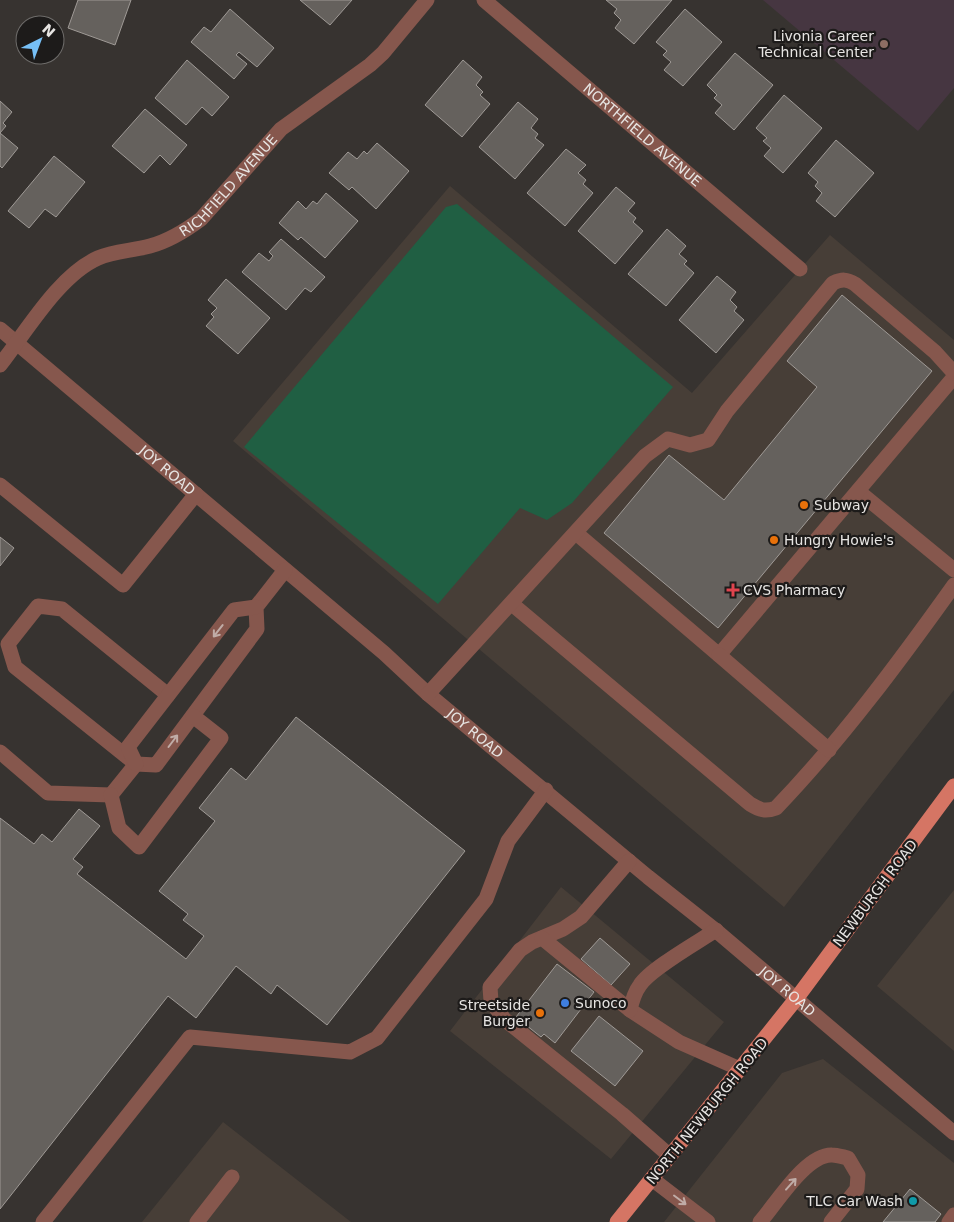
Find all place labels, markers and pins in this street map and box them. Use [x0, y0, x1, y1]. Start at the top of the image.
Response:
place label: Livonia Career Technical Center [757, 28, 874, 60]
marker: Livonia Career Technical Center [878, 38, 890, 50]
place label: Subway [814, 497, 869, 513]
marker: Subway [798, 499, 810, 511]
place label: Hungry Howie's [784, 532, 894, 548]
marker: Hungry Howie's [768, 534, 780, 546]
place label: CVS Pharmacy [743, 582, 845, 598]
marker: CVS Pharmacy [727, 584, 739, 596]
place label: Sunoco [575, 995, 626, 1011]
place label: Streetside Burger [459, 997, 530, 1029]
marker: Sunoco [559, 997, 571, 1009]
marker: Streetside Burger [534, 1007, 546, 1019]
place label: TLC Car Wash [805, 1193, 903, 1209]
marker: TLC Car Wash [907, 1195, 919, 1207]

